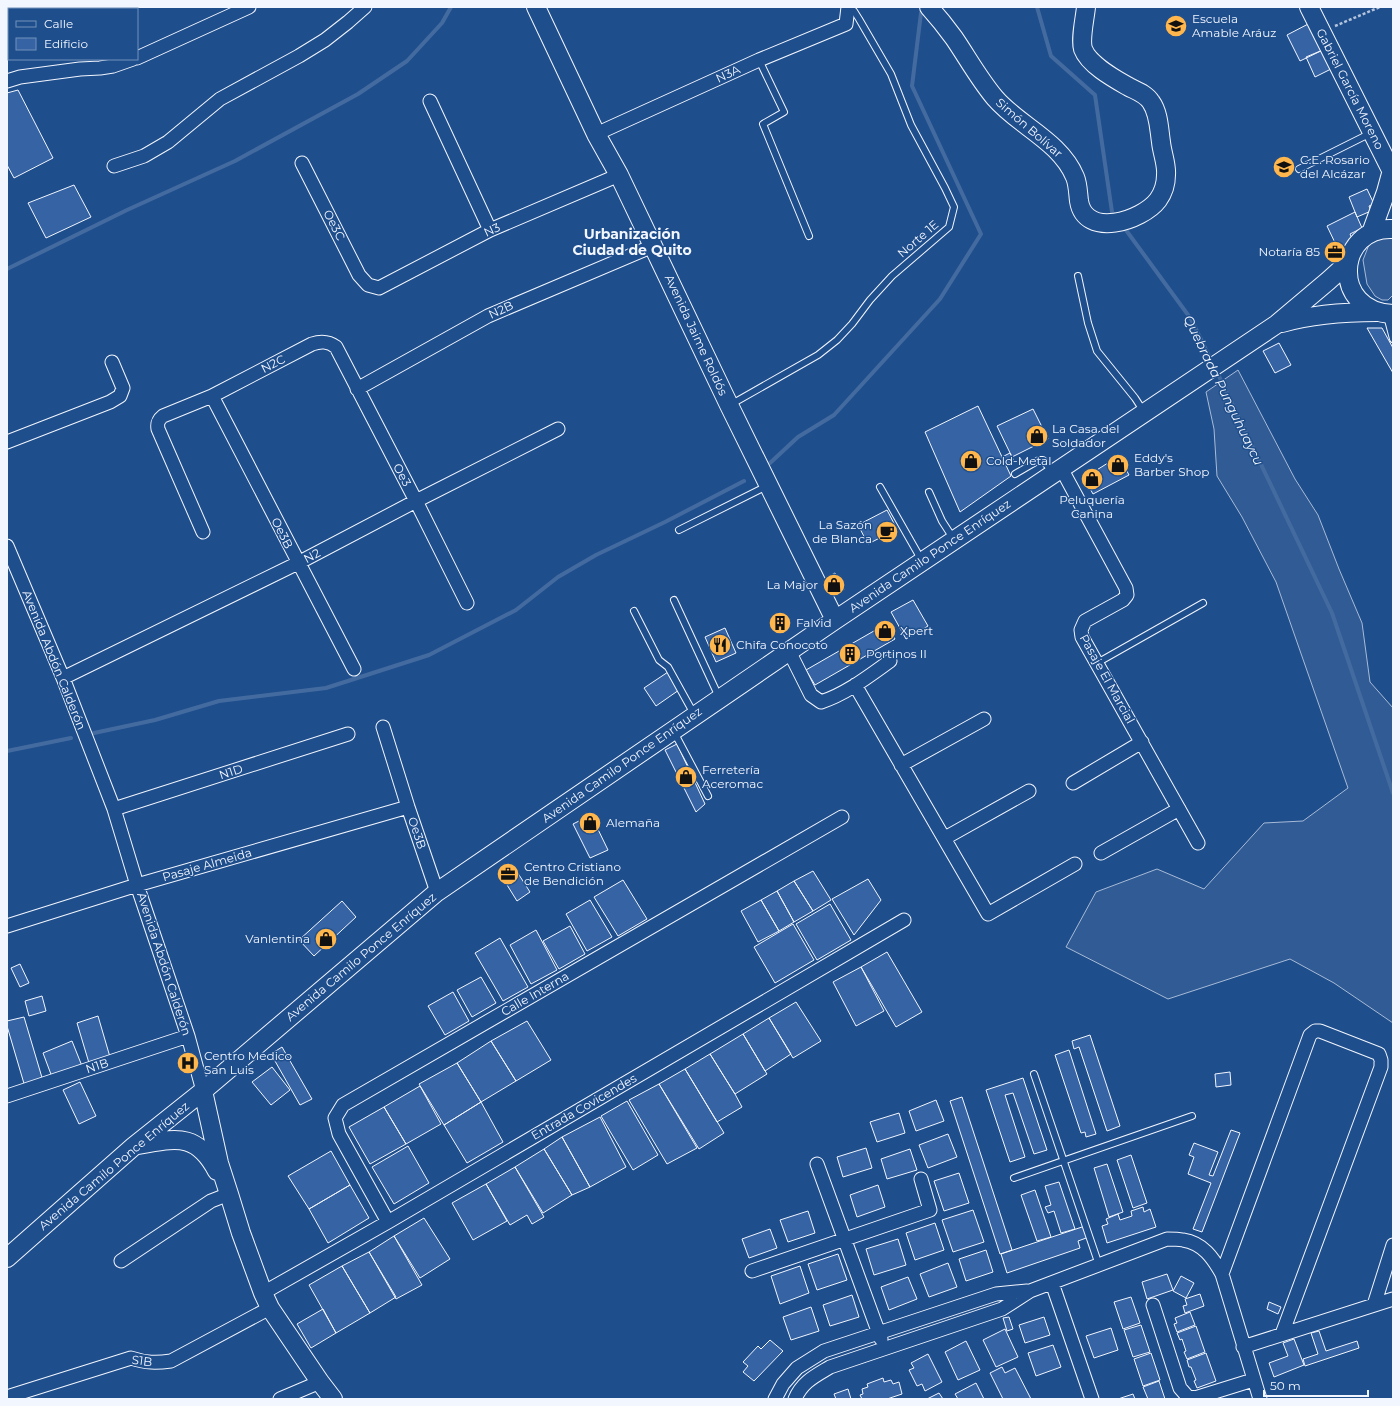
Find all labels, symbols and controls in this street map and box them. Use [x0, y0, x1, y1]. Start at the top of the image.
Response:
legend [8, 8, 138, 60]
place label: Escuela Amable Aráuz [1192, 11, 1276, 40]
school or university icon: Escuela Amable Aráuz [1163, 13, 1189, 39]
text: Calle [44, 16, 73, 31]
street label: Gabriel García Moreno [1313, 26, 1387, 152]
text: Edificio [44, 36, 88, 51]
street label: N3A [713, 61, 743, 86]
street label: Simón Bolívar [993, 95, 1066, 161]
place label: C.E. Rosario del Alcázar [1300, 152, 1370, 181]
school or university icon: C.E. Rosario del Alcázar [1271, 154, 1297, 180]
street label: Oe3C [320, 207, 349, 243]
street label: Norte 1E [894, 217, 941, 261]
street label: N3 [481, 219, 503, 240]
district label: Urbanización Ciudad de Quito [572, 225, 692, 259]
office icon: Notaría 85 [1322, 239, 1348, 265]
place label: Notaría 85 [1258, 244, 1320, 259]
street label: Avenida Jaime Roldós [662, 272, 731, 398]
street label: N2B [486, 297, 516, 322]
water label: Quebrada Punguhuaycu [1181, 312, 1267, 468]
street label: N2C [258, 351, 288, 376]
place label: La Casa del Soldador [1052, 421, 1119, 450]
shop icon: La Casa del Soldador [1024, 423, 1050, 449]
shop icon: Cold-Metal [958, 448, 984, 474]
place label: Eddy's Barber Shop [1134, 450, 1209, 479]
shop icon: Eddy's Barber Shop [1105, 452, 1131, 478]
place label: Cold-Metal [986, 453, 1051, 468]
street label: Oe3 [390, 461, 415, 489]
shop icon: Peluquería Canina [1079, 466, 1105, 492]
place label: Peluquería Canina [1059, 492, 1125, 521]
street label: Avenida Camilo Ponce Enríquez [846, 496, 1013, 615]
street label: Oe3B [268, 515, 297, 551]
place label: La Sazón de Blanca [812, 517, 872, 546]
cafe icon: La Sazón de Blanca [874, 519, 900, 545]
street label: N2 [301, 545, 323, 566]
shop icon: La Major [821, 572, 847, 598]
place label: La Major [767, 577, 818, 592]
street label: Avenida Abdón Calderón [19, 588, 89, 732]
building icon: Falvid [767, 610, 793, 636]
place label: Falvid [796, 615, 832, 630]
shop icon: Xpert [872, 618, 898, 644]
place label: Xpert [900, 623, 933, 638]
street label: Pasaje El Marcial [1077, 631, 1138, 726]
restaurant icon: Chifa Conocoto [707, 632, 733, 658]
place label: Chifa Conocoto [736, 637, 828, 652]
building icon: Portinos II [837, 641, 863, 667]
place label: Portinos II [866, 646, 927, 661]
street label: Avenida Camilo Ponce Enríquez [539, 703, 705, 826]
street label: N1D [217, 761, 245, 782]
place label: Ferretería Aceromac [702, 762, 763, 791]
shop icon: Ferretería Aceromac [673, 764, 699, 790]
shop icon: Alemaña [577, 810, 603, 836]
street label: Oe3B [405, 815, 430, 851]
place label: Alemaña [606, 815, 660, 830]
street label: Pasaje Almeida [160, 845, 253, 884]
place label: Centro Cristiano de Bendición [524, 859, 621, 888]
office icon: Centro Cristiano de Bendición [495, 861, 521, 887]
street label: Avenida Camilo Ponce Enríquez [282, 889, 439, 1024]
street label: Avenida Abdón Calderón [134, 890, 195, 1037]
shop icon: Vanlentina [313, 926, 339, 952]
place label: Vanlentina [245, 931, 310, 946]
street label: Calle Interna [498, 968, 571, 1019]
place label: Centro Medico San Luis [204, 1048, 292, 1077]
hospital icon: Centro Medico San Luis [175, 1050, 201, 1076]
street label: N1B [84, 1055, 110, 1076]
street label: Entrada Covicendes [528, 1070, 639, 1143]
street label: Avenida Camilo Ponce Enríquez [35, 1098, 192, 1233]
street label: S1B [131, 1352, 153, 1369]
scale bar [1264, 1372, 1368, 1398]
text: 50 m [1270, 1378, 1301, 1393]

